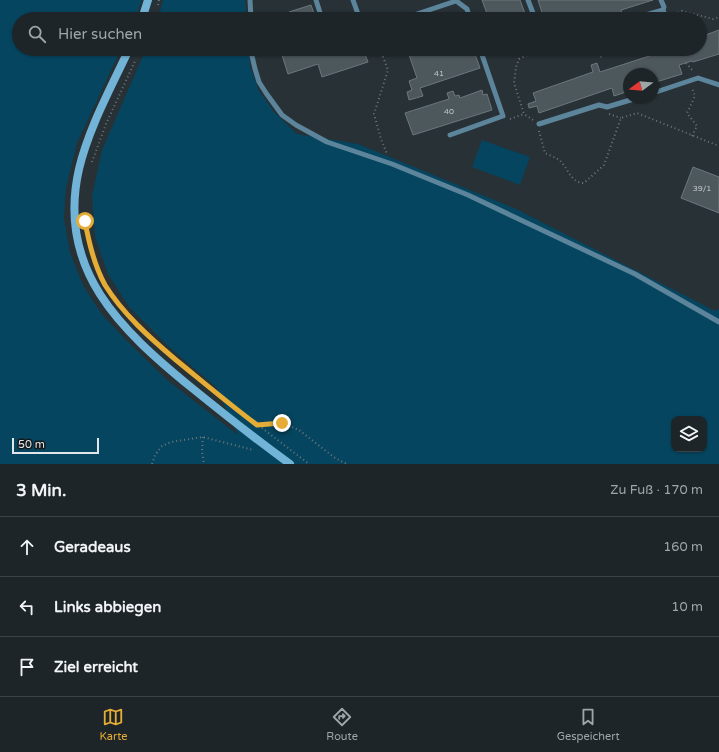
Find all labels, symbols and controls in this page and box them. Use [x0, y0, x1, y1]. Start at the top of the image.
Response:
search box [12, 12, 707, 56]
icon: search [26, 23, 48, 45]
text: Hier suchen [58, 25, 142, 43]
north arrow [623, 68, 659, 104]
house number: 41 [434, 69, 444, 78]
house number: 40 [444, 107, 454, 116]
house number: 39/1 [693, 184, 711, 193]
route start [76, 212, 94, 230]
route end [273, 414, 291, 432]
map controls [671, 416, 707, 452]
button: layers [671, 416, 707, 452]
scale bar [12, 436, 99, 455]
text: 50 m [18, 438, 45, 451]
text: 3 Min. [16, 480, 66, 501]
text: Zu Fuß · 170 m [610, 482, 703, 498]
icon: ahead [16, 536, 38, 558]
text: Geradeaus [54, 538, 131, 556]
text: 160 m [663, 539, 703, 555]
icon: left [16, 596, 38, 618]
text: Links abbiegen [54, 598, 161, 616]
text: 10 m [671, 599, 703, 615]
icon: arrive [16, 656, 38, 678]
text: Ziel erreicht [54, 658, 138, 676]
tab: Karte [99, 706, 128, 743]
tab: Route [326, 706, 358, 743]
tab: Gespeichert [557, 706, 620, 743]

